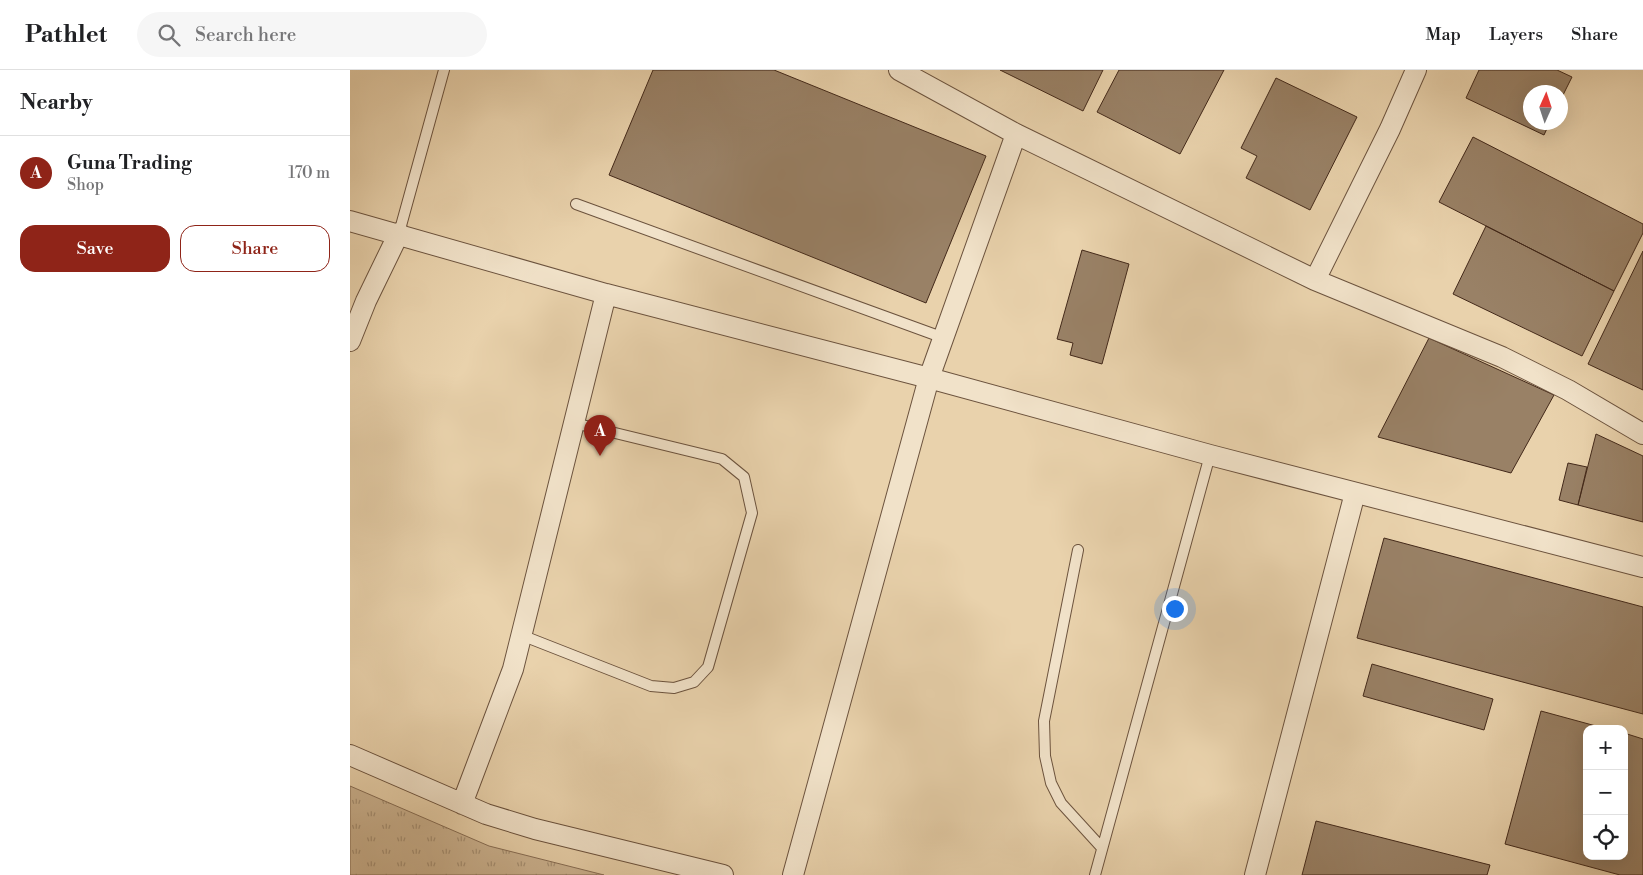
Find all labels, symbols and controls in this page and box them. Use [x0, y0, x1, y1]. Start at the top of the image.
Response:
search box [137, 12, 487, 57]
text: Pathlet [25, 20, 107, 50]
icon: search [155, 21, 183, 49]
text: Search here [195, 23, 296, 47]
text: Map [1426, 23, 1461, 46]
text: Layers [1489, 23, 1543, 46]
text: Share [1571, 23, 1618, 46]
north arrow [1523, 85, 1568, 130]
text: Nearby [20, 90, 93, 116]
text: Guna Trading [67, 151, 192, 175]
text: A [30, 163, 42, 183]
text: 170 m [288, 163, 330, 183]
text: Shop [67, 175, 104, 195]
button: Save [20, 225, 170, 272]
button: Share [180, 225, 330, 272]
pin: A [584, 415, 616, 456]
your location [1162, 596, 1188, 622]
map controls [1583, 725, 1628, 860]
button: + [1583, 725, 1628, 770]
button: − [1583, 770, 1628, 815]
button: locate [1583, 815, 1628, 860]

